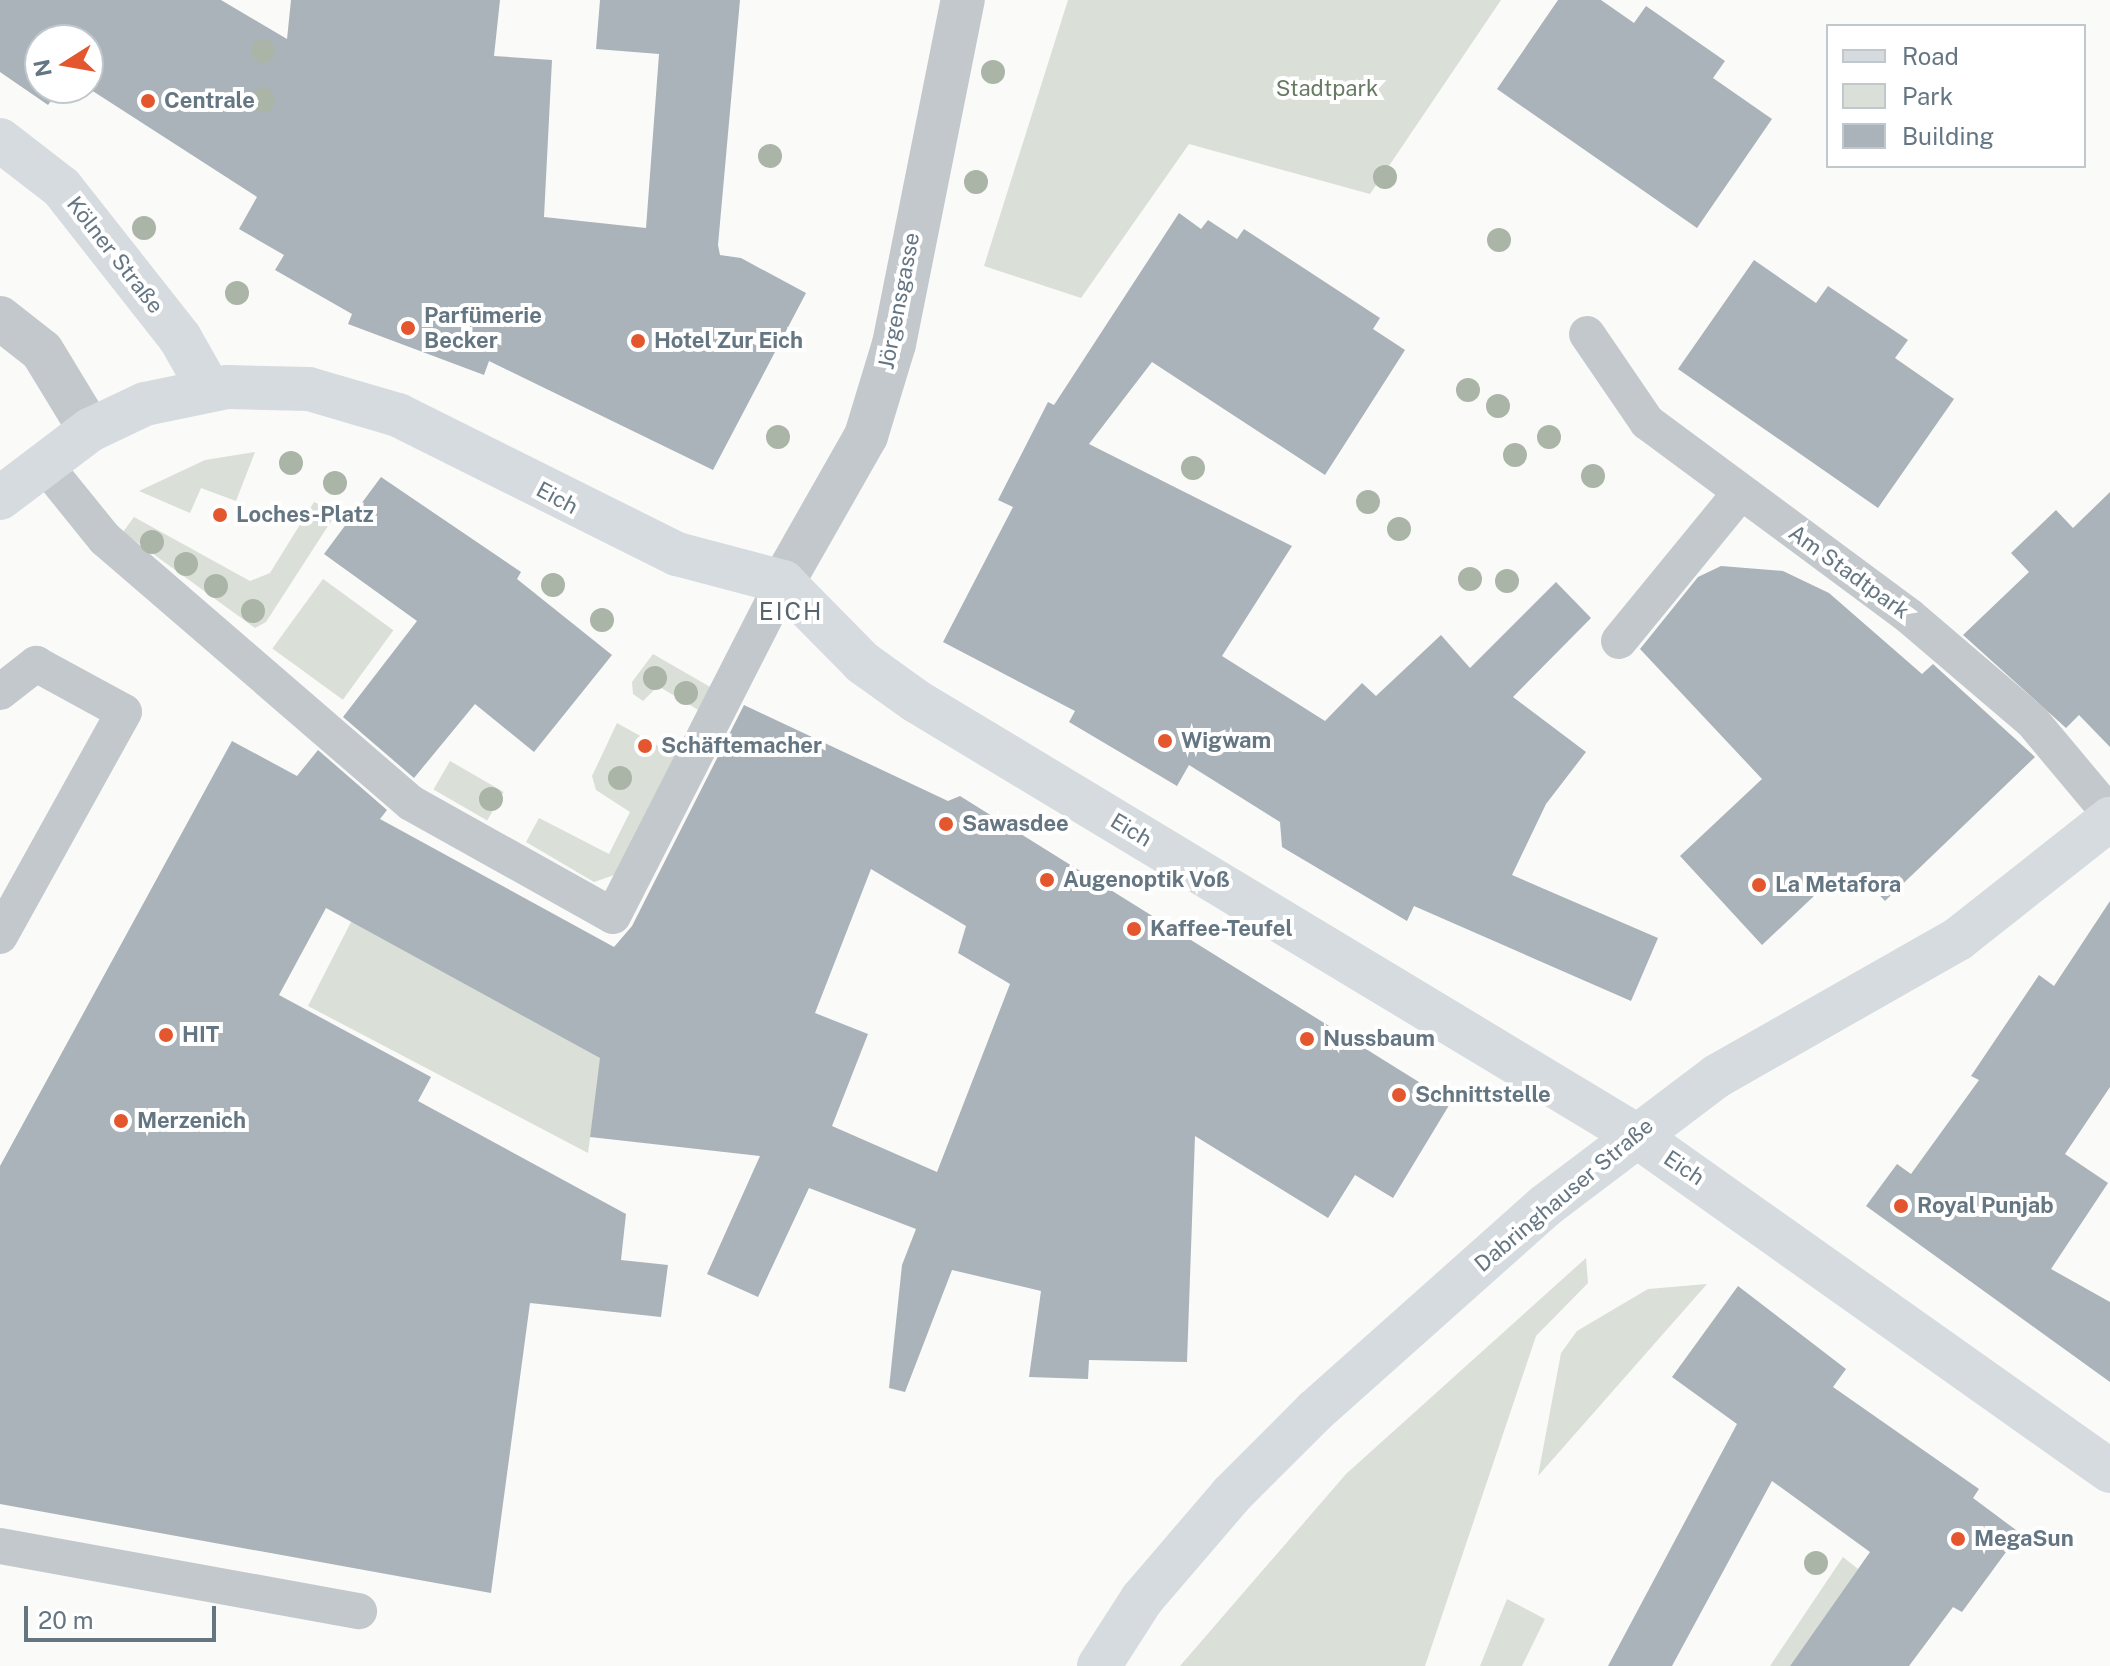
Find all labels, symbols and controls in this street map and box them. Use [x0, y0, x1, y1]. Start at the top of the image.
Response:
north arrow [24, 24, 104, 104]
legend [1826, 24, 2086, 168]
text: Road [1902, 42, 1959, 70]
text: N [28, 57, 57, 79]
park label: Stadtpark [1276, 76, 1378, 102]
text: Park [1902, 82, 1953, 110]
place label: Centrale [164, 88, 255, 114]
marker: Centrale [139, 92, 157, 110]
text: Building [1902, 122, 1994, 150]
street label: Kölner Straße [61, 191, 169, 319]
street label: Jörgensgasse [873, 230, 925, 372]
place label: Parfümerie Becker [424, 302, 542, 354]
marker: Parfümerie Becker [399, 319, 417, 337]
place label: Hotel Zur Eich [654, 328, 803, 354]
marker: Hotel Zur Eich [629, 332, 647, 350]
street label: Eich [532, 476, 582, 520]
place label: Loches-Platz [236, 502, 374, 528]
marker: Loches-Platz [211, 506, 229, 524]
street label: Am Stadtpark [1784, 519, 1914, 625]
district label: EICH [759, 598, 823, 626]
place label: Wigwam [1181, 728, 1271, 754]
marker: Wigwam [1156, 732, 1174, 750]
place label: Schäftemacher [661, 733, 822, 759]
marker: Schäftemacher [636, 737, 654, 755]
street label: Eich [1106, 808, 1156, 852]
place label: Sawasdee [962, 811, 1069, 837]
marker: Sawasdee [937, 815, 955, 833]
place label: Augenoptik Voß [1063, 867, 1230, 893]
marker: Augenoptik Voß [1038, 871, 1056, 889]
place label: La Metafora [1775, 872, 1901, 898]
marker: La Metafora [1750, 876, 1768, 894]
place label: Kaffee-Teufel [1150, 916, 1293, 942]
marker: Kaffee-Teufel [1125, 920, 1143, 938]
place label: HIT [182, 1022, 219, 1048]
marker: HIT [157, 1026, 175, 1044]
place label: Nussbaum [1323, 1026, 1435, 1052]
marker: Nussbaum [1298, 1030, 1316, 1048]
place label: Schnittstelle [1415, 1082, 1551, 1108]
marker: Schnittstelle [1390, 1086, 1408, 1104]
place label: Merzenich [137, 1108, 246, 1134]
marker: Merzenich [112, 1112, 130, 1130]
street label: Dabringhauser Straße [1469, 1113, 1659, 1277]
street label: Eich [1659, 1145, 1709, 1191]
place label: Royal Punjab [1917, 1193, 2054, 1219]
marker: Royal Punjab [1892, 1197, 1910, 1215]
place label: MegaSun [1974, 1526, 2074, 1552]
marker: MegaSun [1949, 1530, 1967, 1548]
scale bar [28, 1590, 220, 1640]
text: 20 m [38, 1606, 94, 1634]

